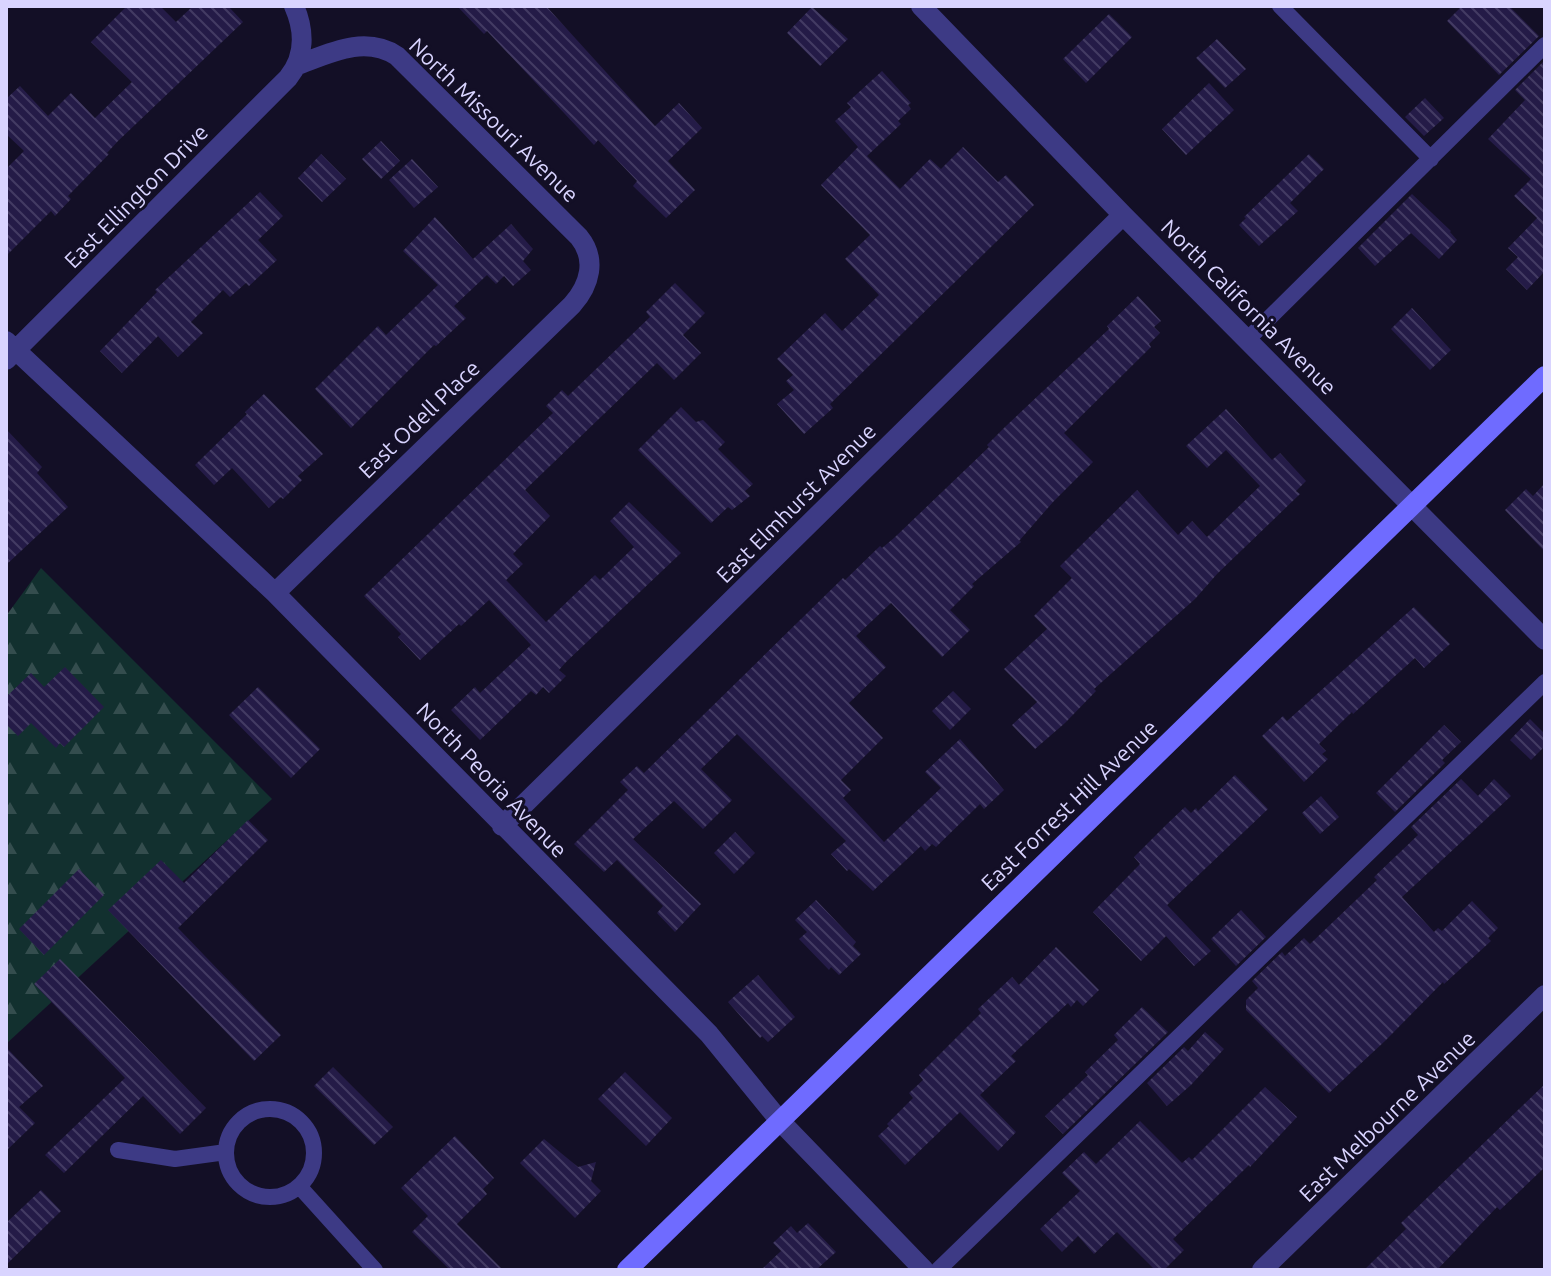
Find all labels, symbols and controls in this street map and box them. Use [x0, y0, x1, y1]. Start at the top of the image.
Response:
street label: North Missouri Avenue [405, 32, 584, 207]
street label: East Ellington Drive [59, 119, 213, 273]
street label: North California Avenue [1157, 214, 1342, 399]
street label: East Odell Place [353, 355, 484, 483]
street label: East Elmhurst Avenue [711, 418, 880, 587]
street label: North Peoria Avenue [412, 697, 573, 862]
street label: East Forrest Hill Avenue [976, 714, 1162, 895]
street label: East Melbourne Avenue [1294, 1025, 1480, 1206]

